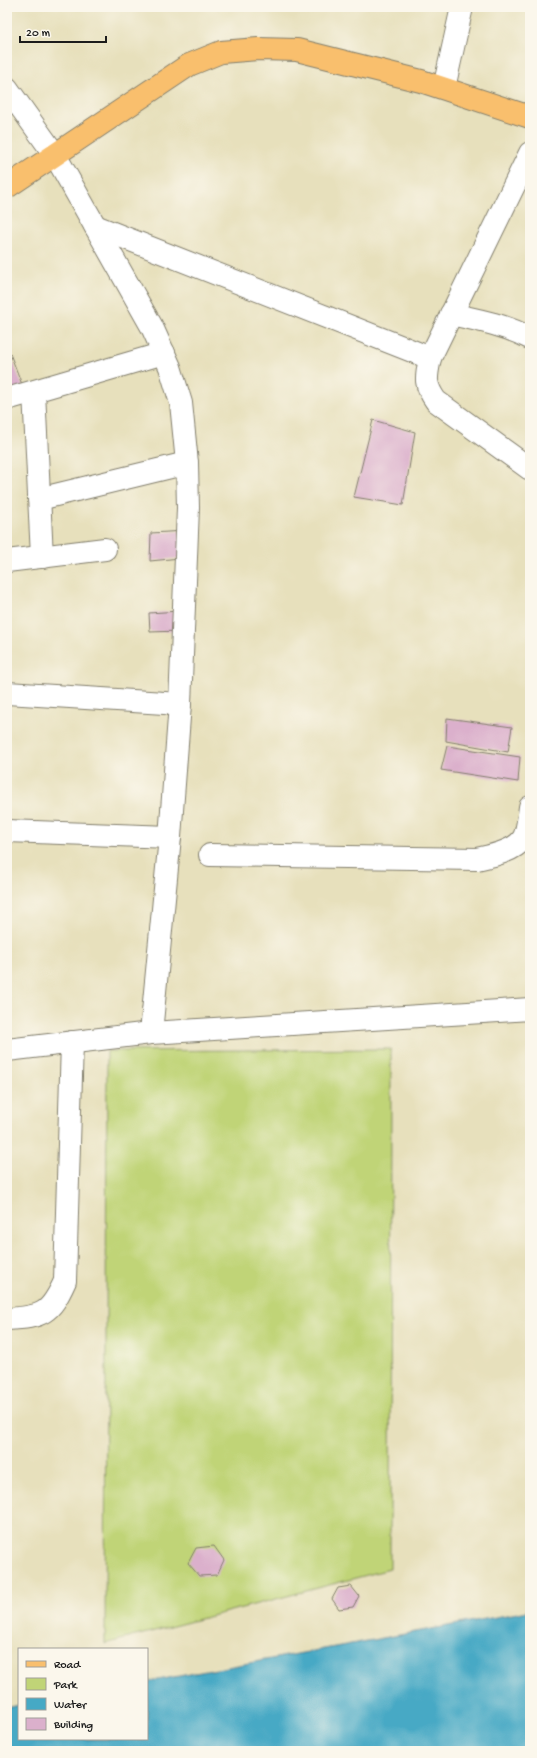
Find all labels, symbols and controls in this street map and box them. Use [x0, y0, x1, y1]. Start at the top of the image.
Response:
scale bar [20, 18, 106, 44]
text: 20 m [26, 27, 51, 41]
legend [18, 1648, 148, 1740]
text: Road [54, 1659, 81, 1673]
text: Park [53, 1679, 79, 1693]
text: Water [54, 1699, 88, 1713]
text: Building [53, 1719, 93, 1733]

